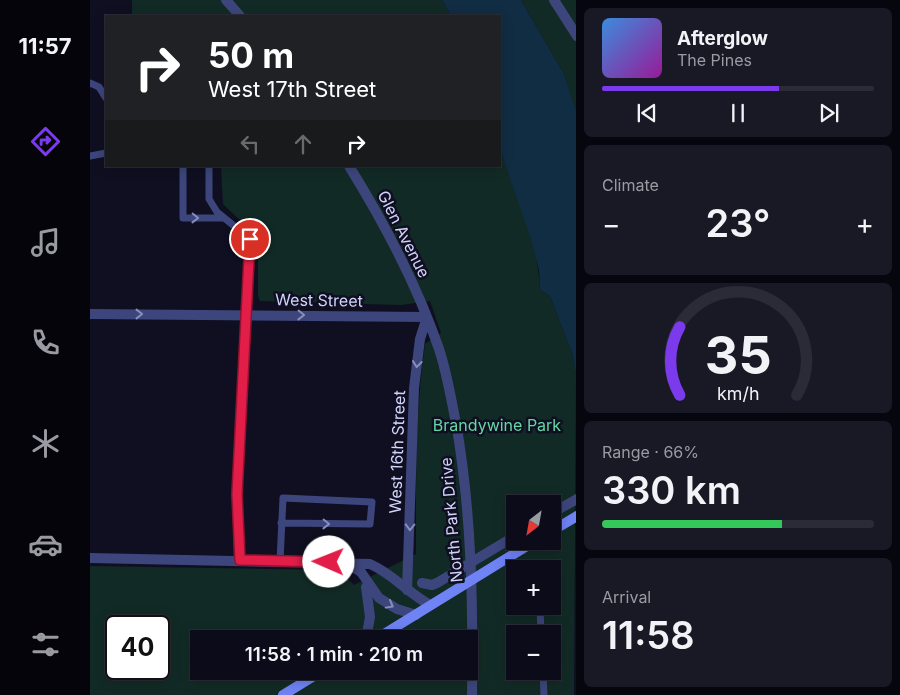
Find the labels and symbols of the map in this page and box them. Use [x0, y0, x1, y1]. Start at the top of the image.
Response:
street label: Glen Avenue [373, 187, 435, 281]
one-way arrow [192, 213, 199, 223]
pin [229, 218, 271, 260]
street label: West Street [275, 289, 363, 311]
one-way arrow [135, 309, 143, 319]
one-way arrow [298, 310, 305, 320]
one-way arrow [412, 361, 423, 369]
street label: West 16th Street [385, 390, 409, 514]
park label: Brandywine Park [433, 415, 561, 435]
street label: North Park Drive [436, 457, 466, 583]
north arrow [506, 495, 561, 550]
one-way arrow [322, 518, 330, 529]
one-way arrow [404, 523, 415, 531]
position arrow [302, 535, 354, 587]
one-way arrow [385, 598, 394, 608]
speed limit sign: 40 [105, 615, 170, 680]

